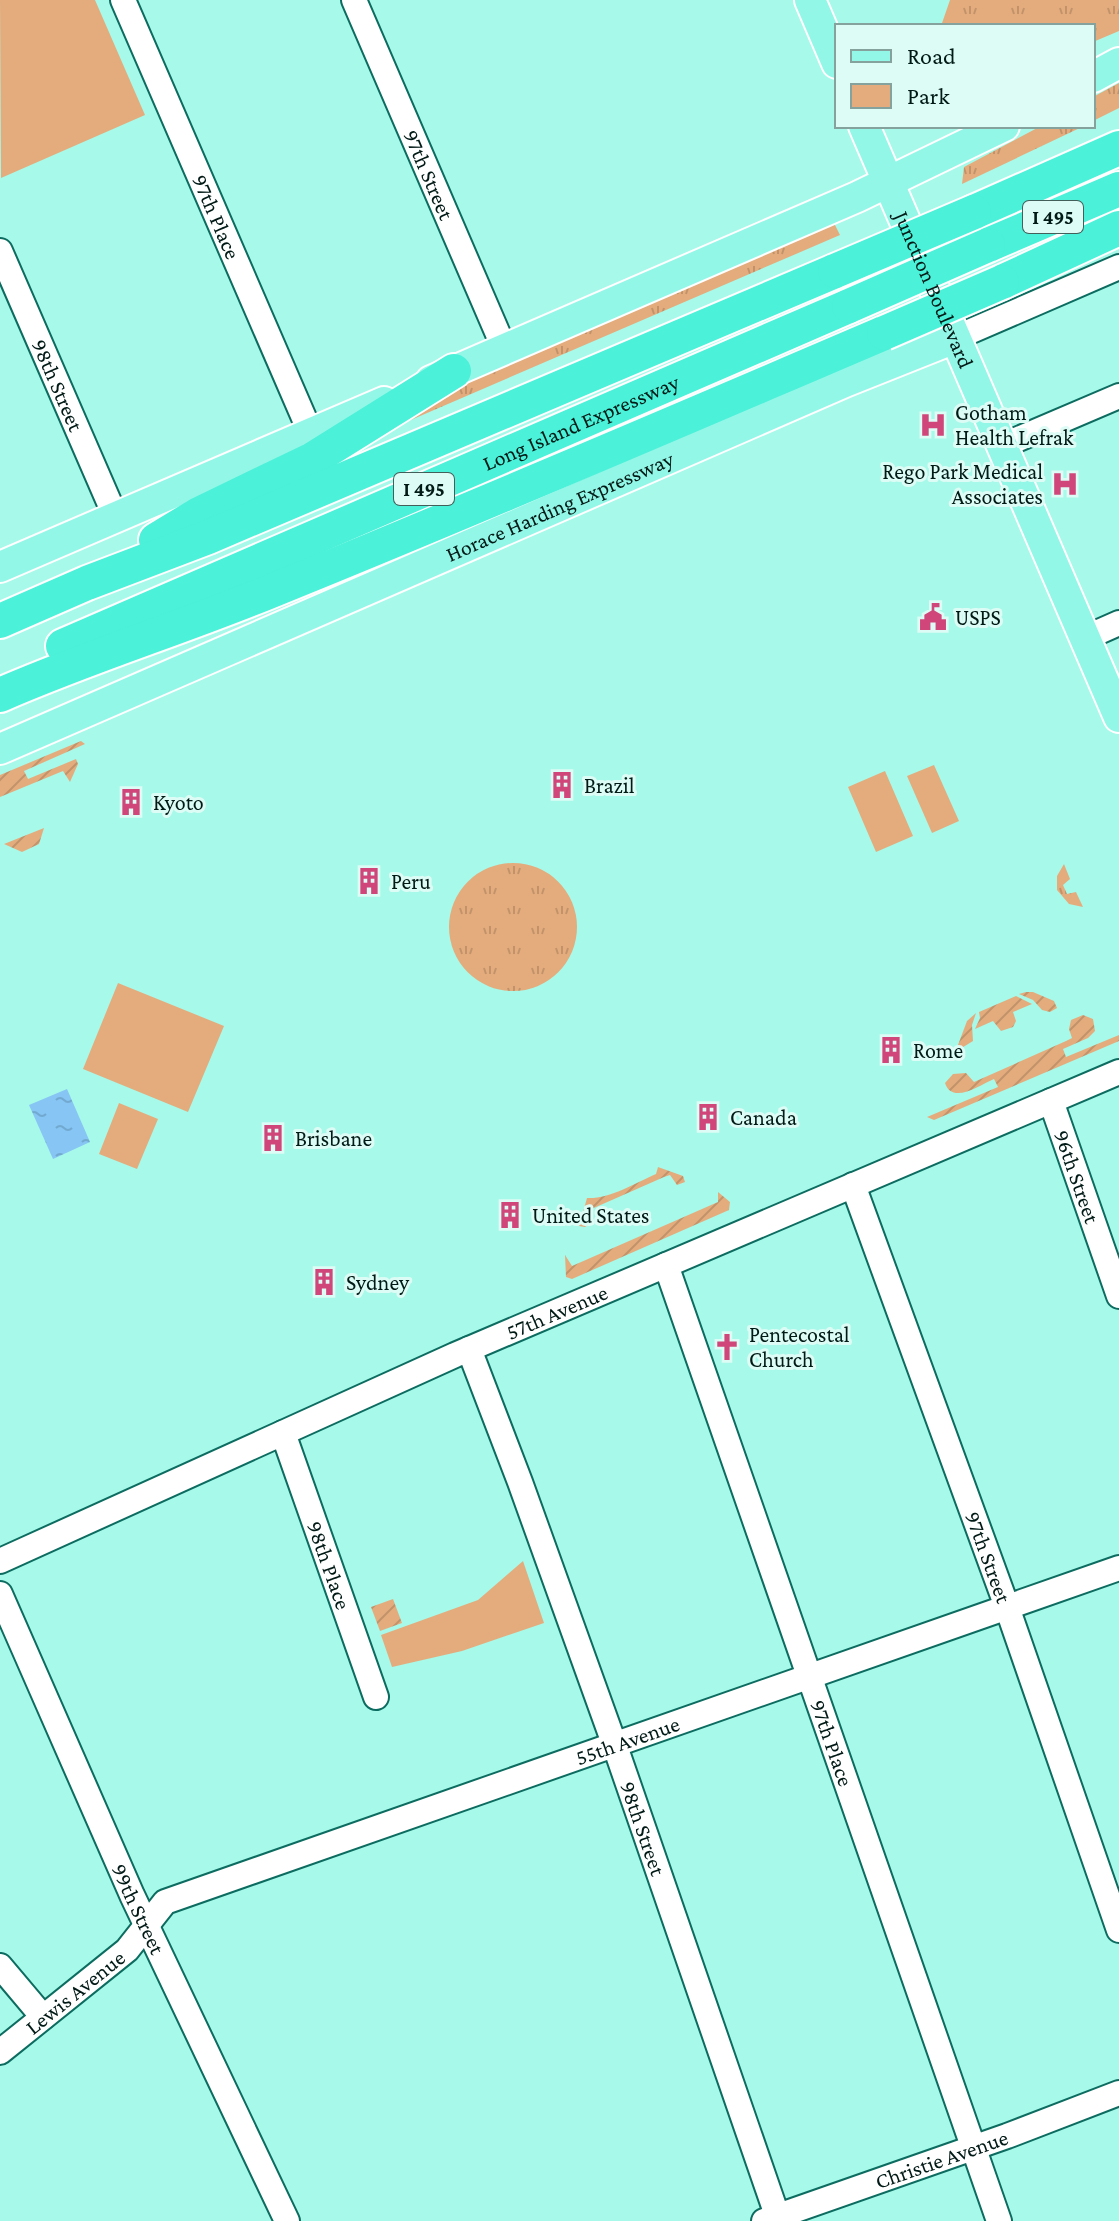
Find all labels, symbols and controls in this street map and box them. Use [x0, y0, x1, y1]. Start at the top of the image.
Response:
legend [835, 24, 1095, 128]
text: Road [907, 42, 956, 69]
text: Park [907, 82, 950, 109]
street label: 97th Street [399, 126, 460, 224]
street label: 97th Place [187, 170, 246, 263]
road number: I 495 [1023, 201, 1083, 233]
street label: Junction Boulevard [889, 205, 980, 372]
street label: 98th Street [27, 335, 89, 435]
street label: Long Island Expressway [479, 368, 683, 475]
place label: Gotham Health Lefrak [955, 400, 1074, 450]
hospital icon: Gotham Health Lefrak [918, 410, 948, 440]
street label: Horace Harding Expressway [442, 445, 678, 566]
place label: Rego Park Medical Associates [882, 459, 1043, 509]
hospital icon: Rego Park Medical Associates [1050, 469, 1080, 499]
road number: I 495 [394, 473, 454, 505]
public building icon: USPS [918, 602, 948, 632]
place label: USPS [955, 605, 1001, 630]
building icon: Brazil [547, 770, 577, 800]
place label: Brazil [584, 773, 635, 798]
building icon: Kyoto [116, 787, 146, 817]
place label: Kyoto [153, 790, 204, 815]
building icon: Peru [354, 866, 384, 896]
place label: Peru [391, 869, 431, 894]
building icon: Rome [876, 1035, 906, 1065]
place label: Rome [913, 1038, 963, 1063]
building icon: Canada [693, 1102, 723, 1132]
place label: Canada [730, 1105, 797, 1130]
building icon: Brisbane [258, 1123, 288, 1153]
place label: Brisbane [295, 1126, 372, 1151]
street label: 96th Street [1050, 1127, 1105, 1227]
building icon: United States [495, 1200, 525, 1230]
place label: United States [532, 1203, 649, 1228]
building icon: Sydney [309, 1267, 339, 1297]
place label: Sydney [346, 1270, 410, 1295]
street label: 57th Avenue [502, 1279, 611, 1344]
place label: Pentecostal Church [749, 1322, 850, 1372]
church icon: Pentecostal Church [712, 1332, 742, 1362]
street label: 97th Street [961, 1508, 1017, 1607]
street label: 98th Place [302, 1518, 357, 1613]
street label: 97th Place [806, 1696, 859, 1789]
street label: 55th Avenue [572, 1710, 683, 1770]
street label: 98th Street [616, 1778, 671, 1879]
street label: 99th Street [107, 1860, 171, 1959]
street label: Lewis Avenue [20, 1945, 130, 2039]
street label: Christie Avenue [872, 2124, 1011, 2194]

